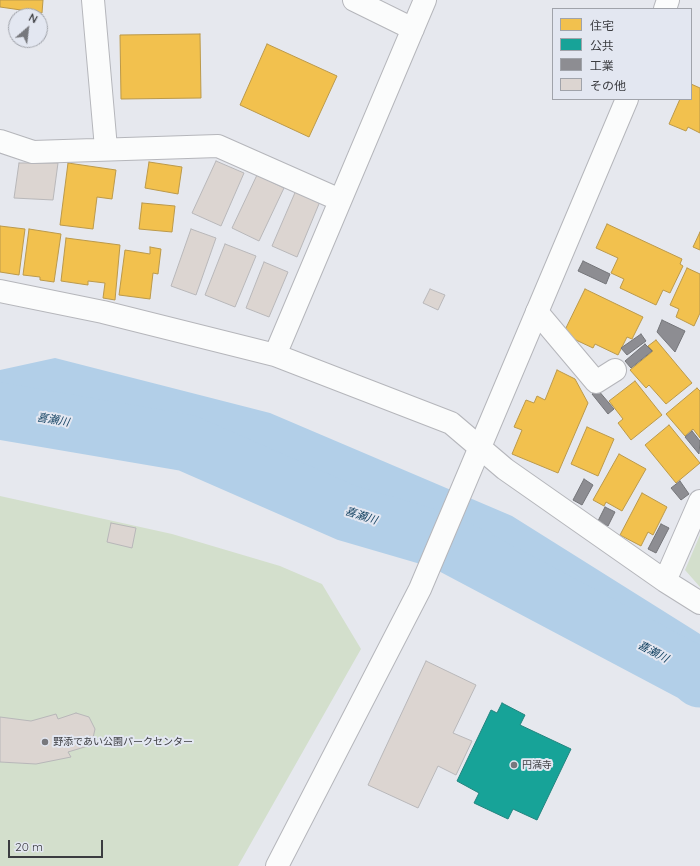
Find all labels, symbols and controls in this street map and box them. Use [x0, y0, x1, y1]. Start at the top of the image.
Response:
north arrow [8, 8, 48, 48]
legend [552, 8, 692, 100]
text: N [26, 10, 40, 26]
text: 住宅 [590, 18, 614, 33]
text: 公共 [590, 38, 614, 53]
text: 工業 [590, 58, 614, 73]
text: その他 [590, 78, 626, 93]
water label: 喜瀬川 [36, 411, 70, 429]
water label: 喜瀬川 [343, 505, 379, 527]
water label: 喜瀬川 [635, 638, 671, 666]
place label: 野添であい公園パークセンター [53, 736, 193, 748]
marker: 野添であい公園パークセンター [40, 737, 50, 747]
place label: 円満寺 [522, 759, 552, 771]
marker: 円満寺 [509, 760, 519, 770]
scale bar [10, 832, 105, 858]
text: 20 m [15, 839, 43, 854]

